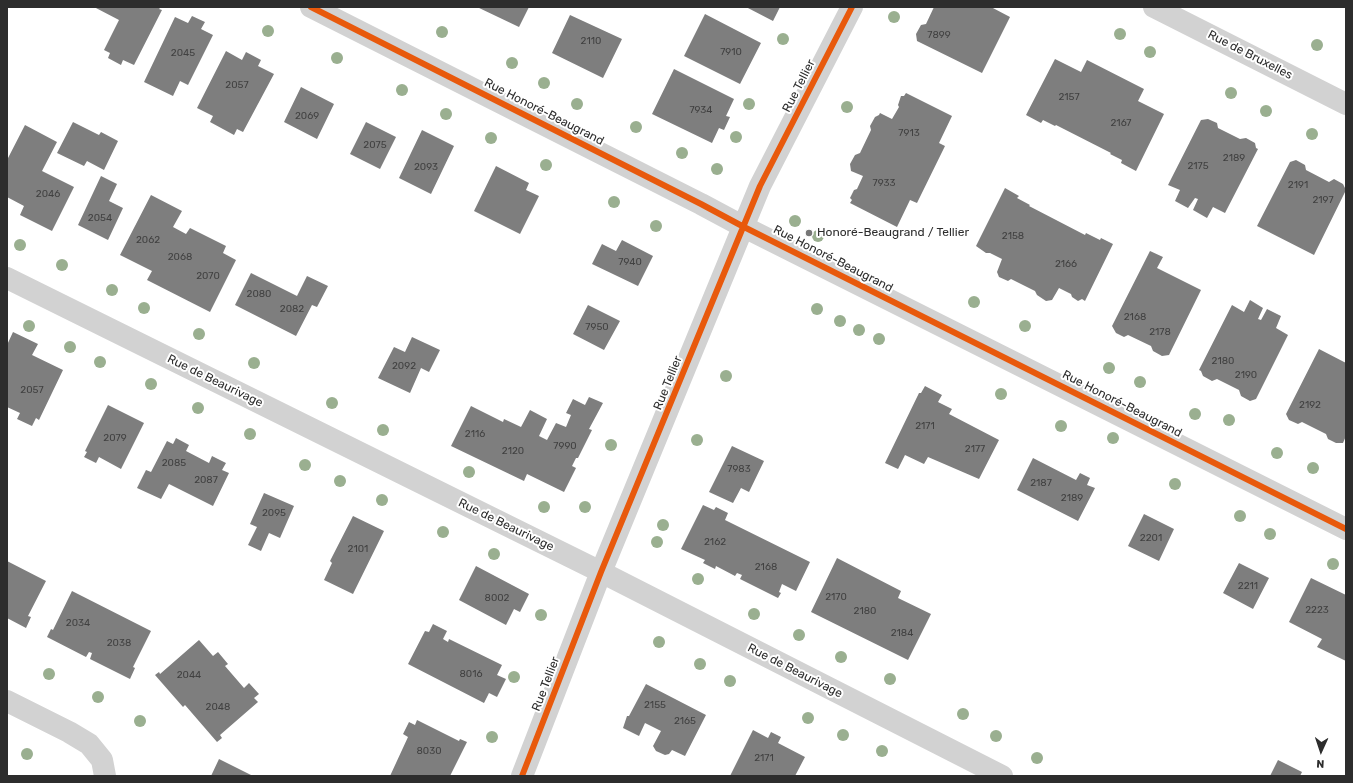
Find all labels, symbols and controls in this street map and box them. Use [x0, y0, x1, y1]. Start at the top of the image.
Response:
street label: Rue de Bruxelles [1205, 27, 1295, 83]
house number: 7899 [927, 29, 951, 41]
house number: 2110 [581, 35, 601, 47]
house number: 7910 [720, 46, 742, 58]
house number: 2045 [171, 47, 195, 59]
street label: Rue Tellier [780, 57, 818, 115]
street label: Rue Honoré-Beaugrand [482, 76, 606, 148]
house number: 2057 [225, 79, 249, 91]
house number: 2157 [1058, 91, 1080, 103]
house number: 7934 [689, 104, 713, 116]
house number: 2069 [295, 110, 319, 122]
house number: 2167 [1111, 117, 1131, 129]
house number: 7913 [898, 127, 920, 139]
house number: 2075 [363, 139, 387, 151]
house number: 2189 [1223, 152, 1245, 164]
house number: 2175 [1187, 160, 1209, 172]
house number: 2093 [414, 161, 438, 173]
house number: 7933 [873, 177, 895, 189]
house number: 2191 [1288, 179, 1308, 191]
house number: 2046 [36, 188, 60, 200]
house number: 2197 [1312, 194, 1334, 206]
house number: 2054 [88, 212, 112, 224]
street label: Rue Honoré-Beaugrand [771, 223, 895, 295]
place label: Honoré-Beaugrand / Tellier [817, 226, 969, 240]
marker: Honoré-Beaugrand / Tellier [804, 228, 814, 238]
house number: 2158 [1002, 230, 1024, 242]
house number: 2062 [136, 234, 160, 246]
house number: 2068 [168, 251, 192, 263]
house number: 7940 [618, 256, 642, 268]
house number: 2166 [1055, 258, 1077, 270]
house number: 2070 [196, 270, 220, 282]
house number: 2080 [247, 288, 271, 300]
house number: 2082 [280, 303, 304, 315]
house number: 2168 [1124, 311, 1146, 323]
house number: 7950 [585, 321, 609, 333]
house number: 2178 [1149, 326, 1171, 338]
street label: Rue de Beaurivage [165, 352, 265, 410]
street label: Rue Tellier [651, 354, 685, 412]
house number: 2180 [1212, 355, 1234, 367]
house number: 2092 [392, 360, 416, 372]
street label: Rue Honoré-Beaugrand [1060, 368, 1184, 440]
house number: 2190 [1235, 369, 1257, 381]
house number: 2057 [20, 384, 44, 396]
house number: 2192 [1299, 399, 1321, 411]
house number: 2171 [915, 420, 935, 432]
house number: 2116 [465, 428, 485, 440]
house number: 2079 [103, 432, 127, 444]
house number: 7990 [553, 440, 577, 452]
house number: 2177 [965, 443, 985, 455]
house number: 2120 [502, 445, 524, 457]
house number: 2085 [162, 457, 186, 469]
house number: 7983 [727, 463, 751, 475]
house number: 2087 [194, 474, 218, 486]
house number: 2187 [1030, 477, 1052, 489]
house number: 2189 [1061, 492, 1083, 504]
street label: Rue de Beaurivage [456, 496, 556, 554]
house number: 2095 [262, 507, 286, 519]
house number: 2201 [1140, 532, 1162, 544]
house number: 2162 [704, 536, 726, 548]
house number: 2101 [348, 543, 368, 555]
house number: 2168 [755, 561, 777, 573]
house number: 2211 [1238, 580, 1258, 592]
house number: 2170 [825, 591, 847, 603]
house number: 8002 [485, 592, 509, 604]
house number: 2223 [1305, 604, 1329, 616]
house number: 2180 [854, 605, 876, 617]
house number: 2034 [66, 617, 90, 629]
house number: 2184 [891, 627, 913, 639]
house number: 2038 [107, 637, 131, 649]
street label: Rue de Beaurivage [745, 641, 845, 701]
street label: Rue Tellier [529, 655, 563, 713]
house number: 8016 [459, 668, 483, 680]
house number: 2044 [177, 669, 201, 681]
house number: 2155 [644, 699, 666, 711]
house number: 2048 [206, 701, 230, 713]
house number: 2165 [674, 715, 696, 727]
north arrow [1301, 731, 1341, 771]
house number: 8030 [416, 745, 442, 757]
house number: 2171 [754, 752, 774, 764]
text: N [1316, 757, 1325, 770]

